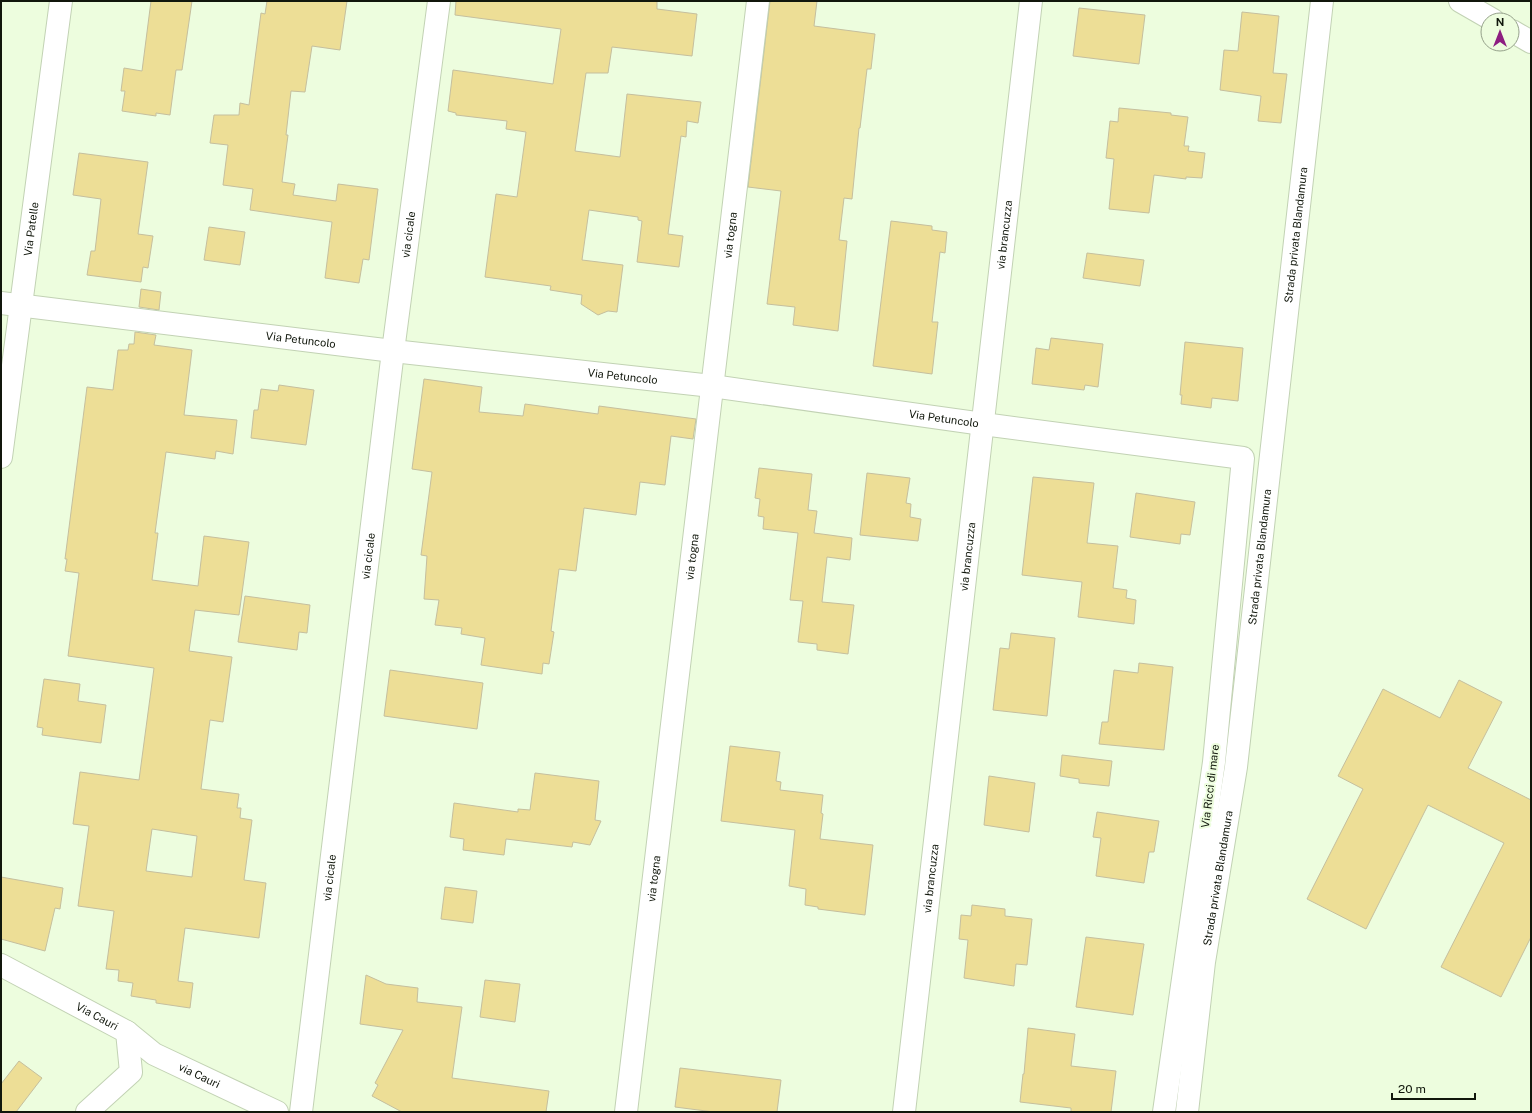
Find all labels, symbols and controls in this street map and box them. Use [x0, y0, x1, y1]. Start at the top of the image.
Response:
north arrow [1480, 12, 1520, 52]
text: N [1496, 16, 1504, 28]
street label: Strada privata Blandamura [1282, 166, 1309, 304]
street label: via brancuzza [994, 200, 1014, 270]
street label: Via Patelle [21, 201, 41, 257]
street label: via cicale [399, 211, 417, 259]
street label: via togna [721, 211, 739, 259]
street label: Via Petuncolo [265, 329, 336, 350]
street label: Via Petuncolo [587, 366, 658, 386]
street label: Via Petuncolo [908, 408, 980, 429]
street label: Strada privata Blandamura [1246, 488, 1273, 626]
street label: via brancuzza [958, 521, 977, 592]
street label: via cicale [359, 532, 377, 580]
street label: via togna [683, 533, 701, 581]
street label: Via Ricci di mare [1199, 744, 1221, 828]
street label: Strada privata Blandamura [1201, 810, 1235, 947]
street label: via brancuzza [921, 843, 941, 914]
street label: via cicale [321, 854, 338, 902]
street label: via togna [645, 855, 662, 903]
street label: Via Cauri [74, 1000, 120, 1032]
street label: via Cauri [177, 1061, 222, 1090]
scale bar [1392, 1075, 1475, 1101]
text: 20 m [1398, 1082, 1426, 1096]

